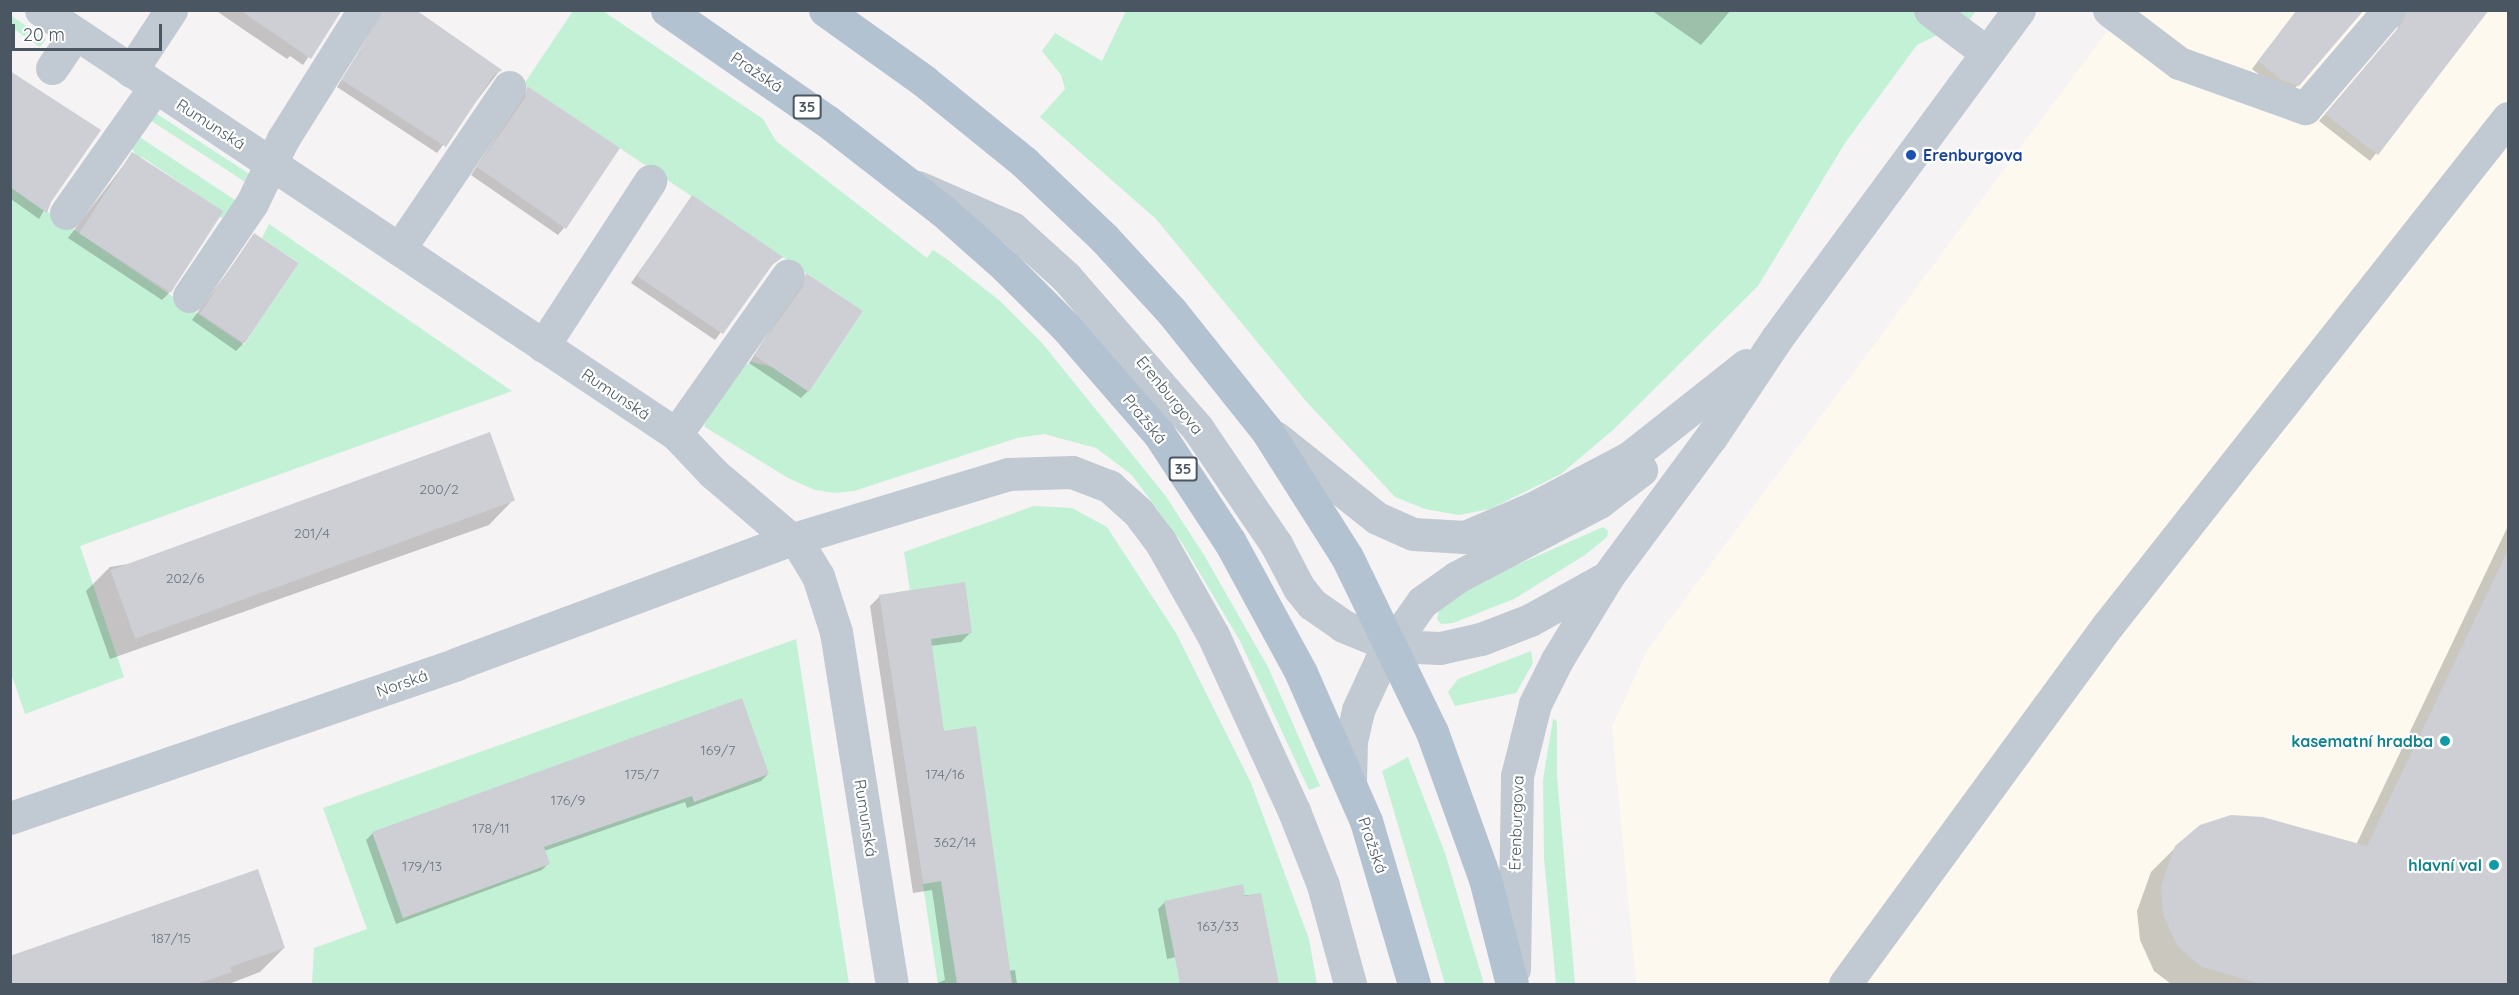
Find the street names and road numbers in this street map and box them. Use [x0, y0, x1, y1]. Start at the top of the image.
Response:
street label: Pražská [727, 48, 787, 96]
street label: Rumunská [173, 95, 249, 153]
road number: 35 [792, 95, 822, 119]
street label: Erenburgova [1133, 352, 1207, 438]
street label: Rumunská [578, 364, 654, 424]
street label: Pražská [1119, 390, 1171, 448]
road number: 35 [1168, 457, 1198, 481]
street label: Norská [374, 665, 430, 701]
street label: Erenburgova [1505, 775, 1527, 871]
street label: Rumunská [850, 778, 882, 858]
street label: Pražská [1354, 814, 1392, 876]

